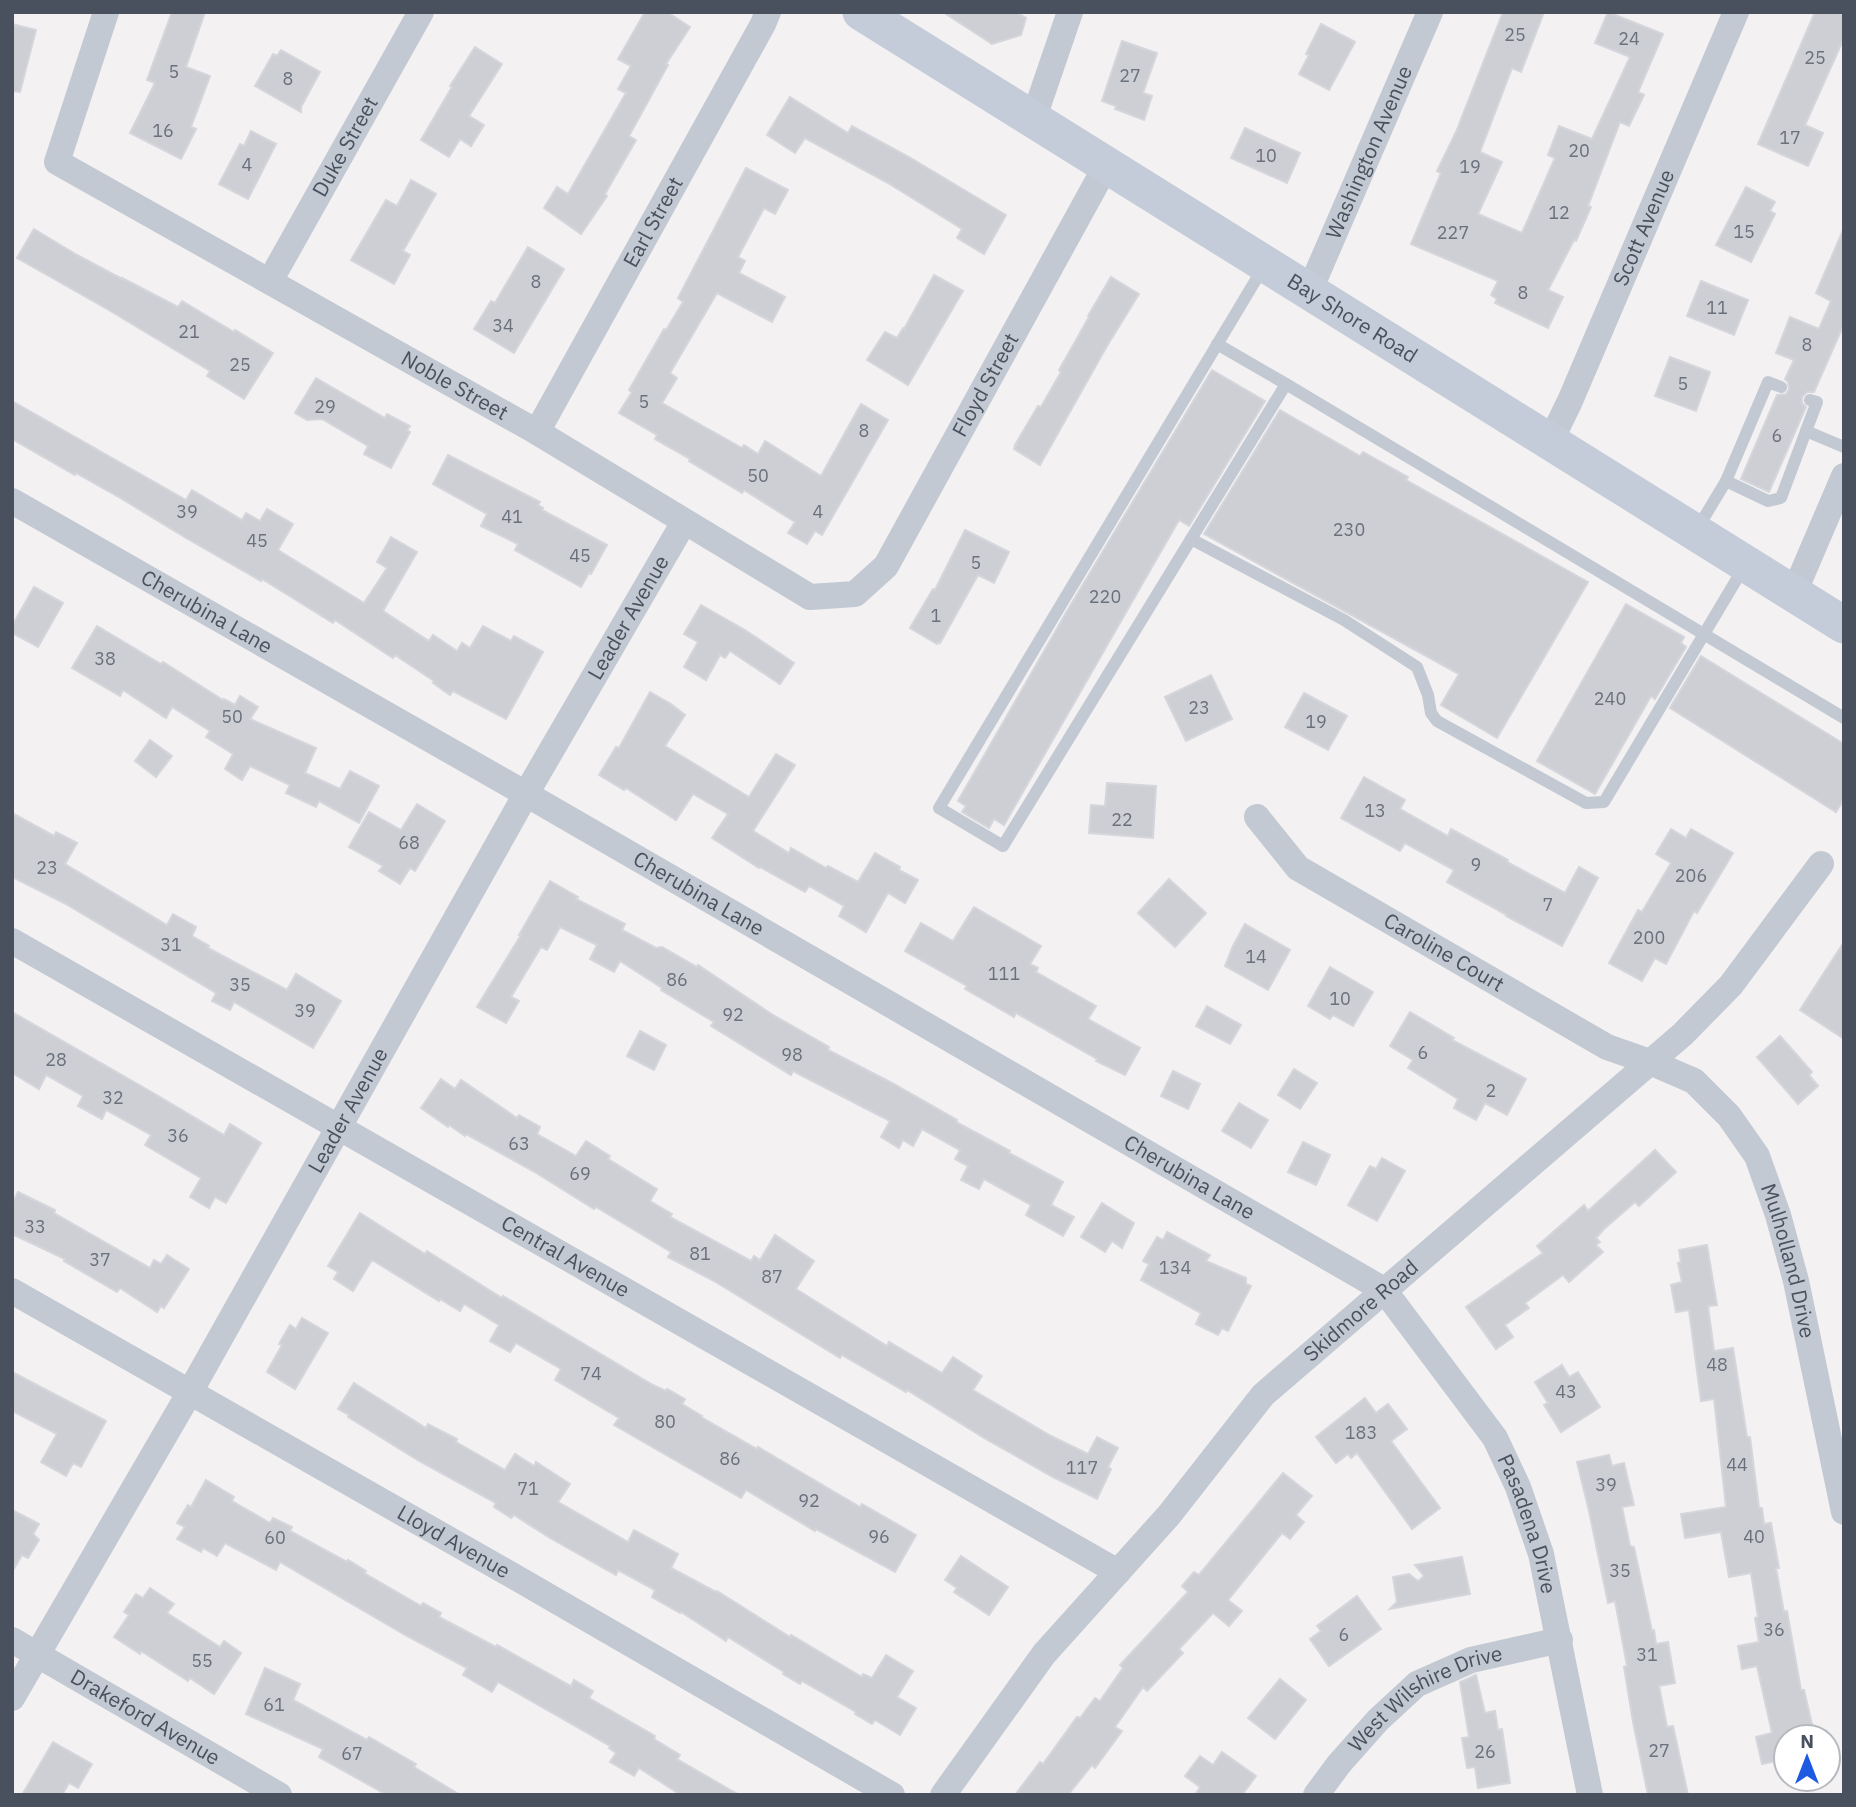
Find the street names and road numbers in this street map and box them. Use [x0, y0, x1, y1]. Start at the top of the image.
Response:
street label: Washington Avenue [1319, 61, 1418, 243]
street label: Duke Street [305, 91, 384, 201]
street label: Scott Avenue [1606, 165, 1680, 290]
street label: Earl Street [616, 171, 689, 272]
street label: Bay Shore Road [1282, 266, 1423, 369]
street label: Floyd Street [945, 328, 1024, 441]
street label: Noble Street [397, 343, 514, 426]
street label: Leader Avenue [580, 550, 675, 684]
street label: Cherubina Lane [136, 563, 278, 660]
street label: Cherubina Lane [628, 844, 770, 942]
street label: Caroline Court [1379, 906, 1510, 998]
street label: Leader Avenue [301, 1042, 394, 1178]
street label: Cherubina Lane [1119, 1128, 1261, 1226]
street label: Mulholland Drive [1755, 1179, 1822, 1340]
street label: Central Avenue [496, 1208, 635, 1304]
street label: Skidmore Road [1297, 1253, 1424, 1367]
street label: Pasadena Drive [1491, 1449, 1564, 1596]
street label: Lloyd Avenue [393, 1498, 516, 1584]
street label: West Wilshire Drive [1341, 1638, 1505, 1757]
street label: Drakeford Avenue [66, 1662, 226, 1771]

